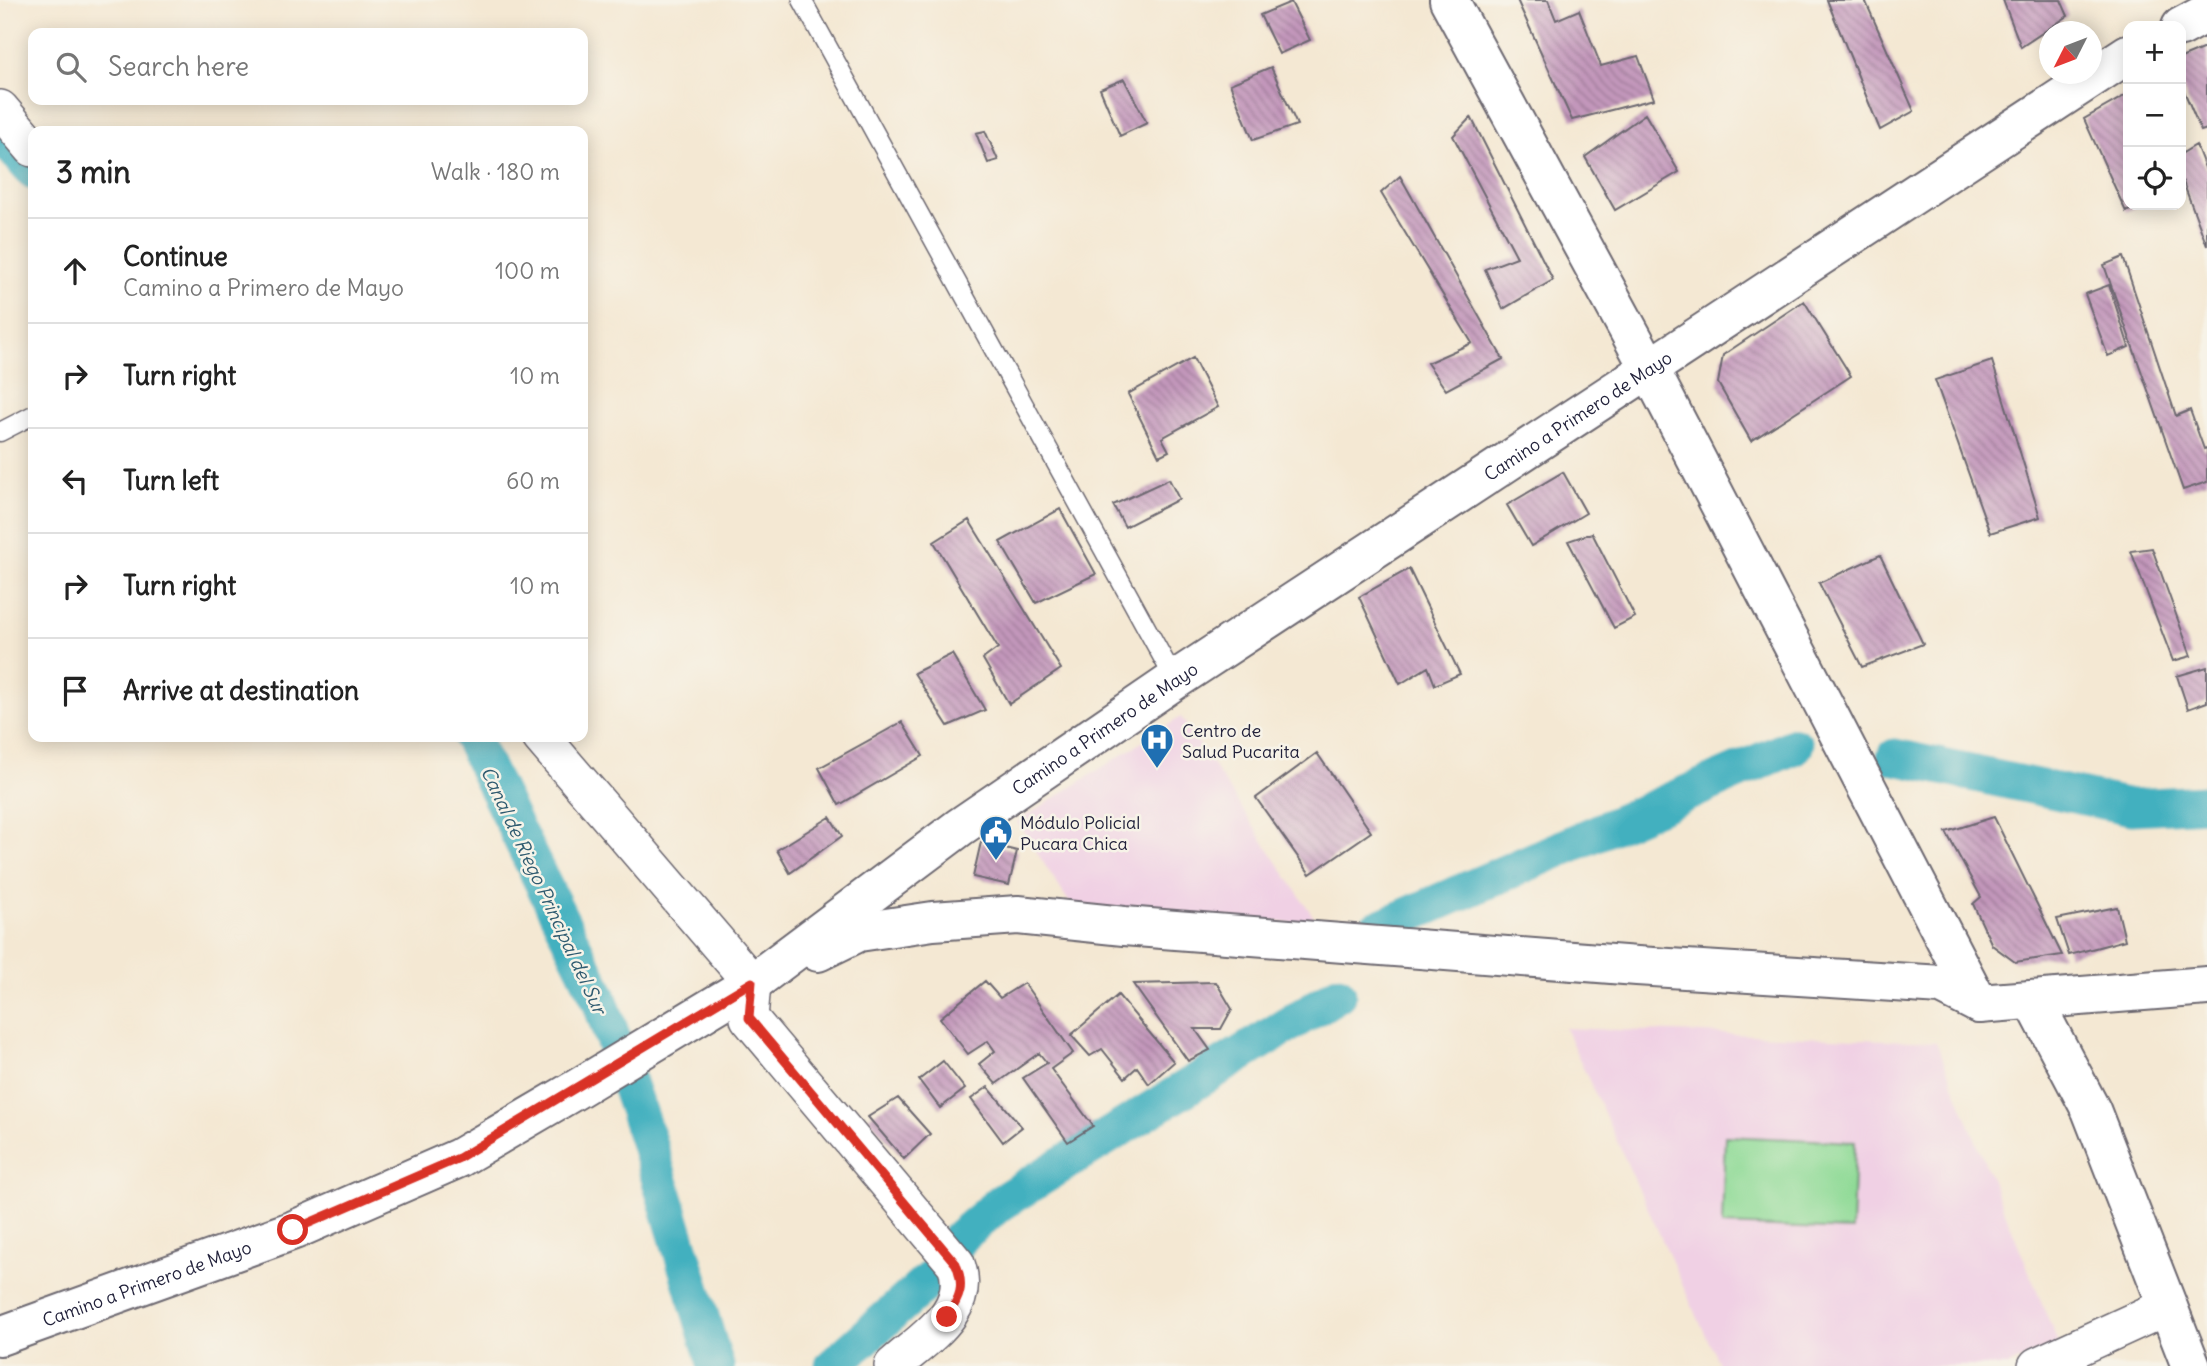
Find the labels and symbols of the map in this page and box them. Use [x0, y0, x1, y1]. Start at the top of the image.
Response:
north arrow [2039, 21, 2102, 84]
street label: Camino a Primero de Mayo [1479, 345, 1676, 486]
street label: Camino a Primero de Mayo [1007, 657, 1202, 800]
place label: Centro de Salud Pucarita [1182, 719, 1300, 763]
hospital icon: Centro de Salud Pucarita [1138, 721, 1176, 770]
water label: Canal de Riego Principal del Sur [476, 762, 613, 1020]
place label: Módulo Policial Pucara Chica [1020, 811, 1140, 855]
public building icon: Módulo Policial Pucara Chica [977, 813, 1015, 862]
route start [277, 1214, 308, 1245]
street label: Camino a Primero de Mayo [39, 1235, 254, 1331]
route end [931, 1301, 962, 1332]

